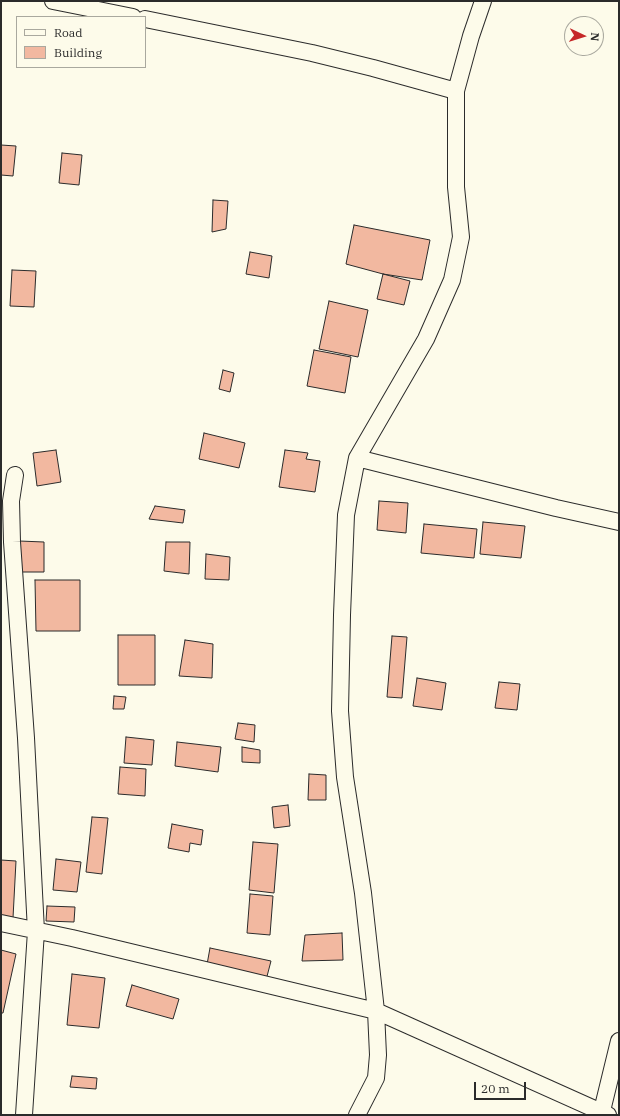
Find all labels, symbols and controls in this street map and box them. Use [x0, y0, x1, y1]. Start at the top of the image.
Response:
legend [16, 16, 146, 68]
north arrow [564, 16, 604, 56]
text: Road [54, 25, 83, 40]
text: N [588, 32, 602, 42]
text: Building [54, 45, 102, 60]
scale bar [476, 1074, 528, 1100]
text: 20 m [481, 1081, 510, 1096]

